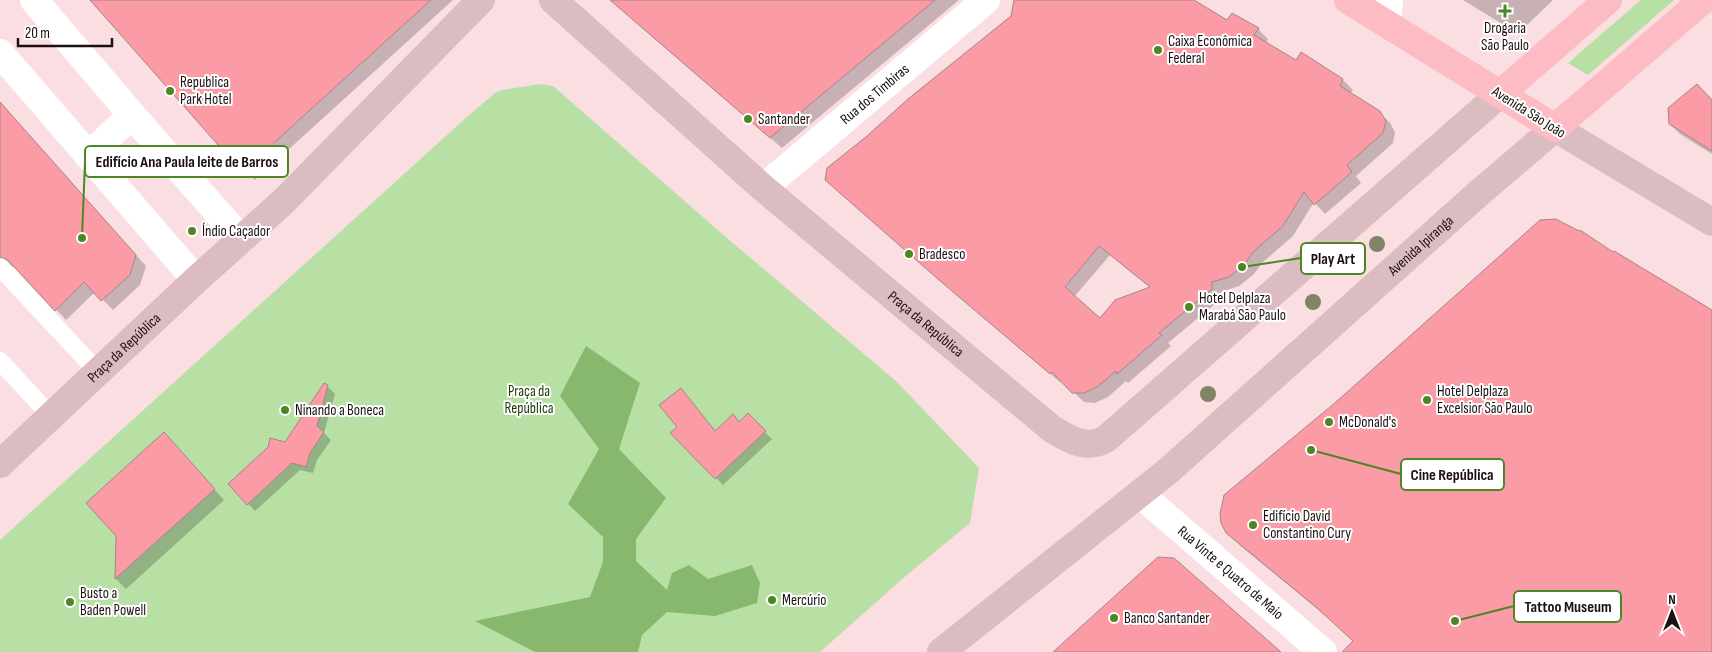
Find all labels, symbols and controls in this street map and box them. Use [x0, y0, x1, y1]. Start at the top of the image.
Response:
marker: Drogaria São Paulo [1499, 5, 1511, 17]
scale bar [18, 15, 111, 47]
place label: Drogaria São Paulo [1481, 19, 1529, 55]
text: 20 m [25, 24, 50, 43]
place label: Caixa Econômica Federal [1168, 32, 1252, 68]
marker: Caixa Econômica Federal [1152, 44, 1164, 56]
street label: Rua dos Timbiras [837, 60, 913, 129]
place label: Republica Park Hotel [180, 73, 231, 109]
street label: Avenida São João [1487, 82, 1569, 143]
marker: Republica Park Hotel [164, 85, 176, 97]
place label: Santander [758, 110, 811, 129]
marker: Santander [742, 113, 754, 125]
callout: Edifício Ana Paula leite de Barros [85, 146, 288, 177]
text: Edifício Ana Paula leite de Barros [96, 153, 278, 172]
street label: Avenida Ipiranga [1383, 211, 1458, 281]
place label: Índio Caçador [202, 222, 271, 241]
marker: Índio Caçador [186, 225, 198, 237]
callout: Play Art [1301, 243, 1365, 274]
place label: Bradesco [919, 245, 965, 264]
marker: Bradesco [903, 248, 915, 260]
text: Play Art [1311, 250, 1355, 269]
street label: Praça da República [884, 287, 968, 362]
place label: Hotel Delplaza Marabá São Paulo [1199, 289, 1286, 325]
marker: Hotel Delplaza Marabá São Paulo [1183, 301, 1195, 313]
street label: Praça da República [84, 309, 165, 387]
park label: Praça da República [505, 382, 554, 418]
place label: Hotel Delplaza Excelsior São Paulo [1437, 382, 1532, 418]
marker: Hotel Delplaza Excelsior São Paulo [1421, 394, 1433, 406]
place label: Ninando a Boneca [295, 401, 384, 420]
marker: Ninando a Boneca [279, 404, 291, 416]
place label: McDonald's [1339, 413, 1397, 432]
marker: McDonald's [1323, 416, 1335, 428]
callout: Cine República [1401, 459, 1504, 490]
text: Cine República [1410, 466, 1494, 485]
place label: Edifício David Constantino Cury [1263, 507, 1351, 543]
marker: Edifício David Constantino Cury [1247, 519, 1259, 531]
street label: Rua Vinte e Quatro de Maio [1174, 522, 1287, 624]
place label: Busto a Baden Powell [80, 584, 146, 620]
north arrow [1647, 587, 1697, 637]
place label: Mercúrio [782, 591, 827, 610]
callout: Tattoo Museum [1514, 591, 1621, 622]
text: N [1668, 591, 1676, 608]
marker: Mercúrio [766, 594, 778, 606]
marker: Busto a Baden Powell [64, 596, 76, 608]
text: Tattoo Museum [1524, 598, 1612, 617]
place label: Banco Santander [1124, 609, 1210, 628]
marker: Banco Santander [1108, 612, 1120, 624]

